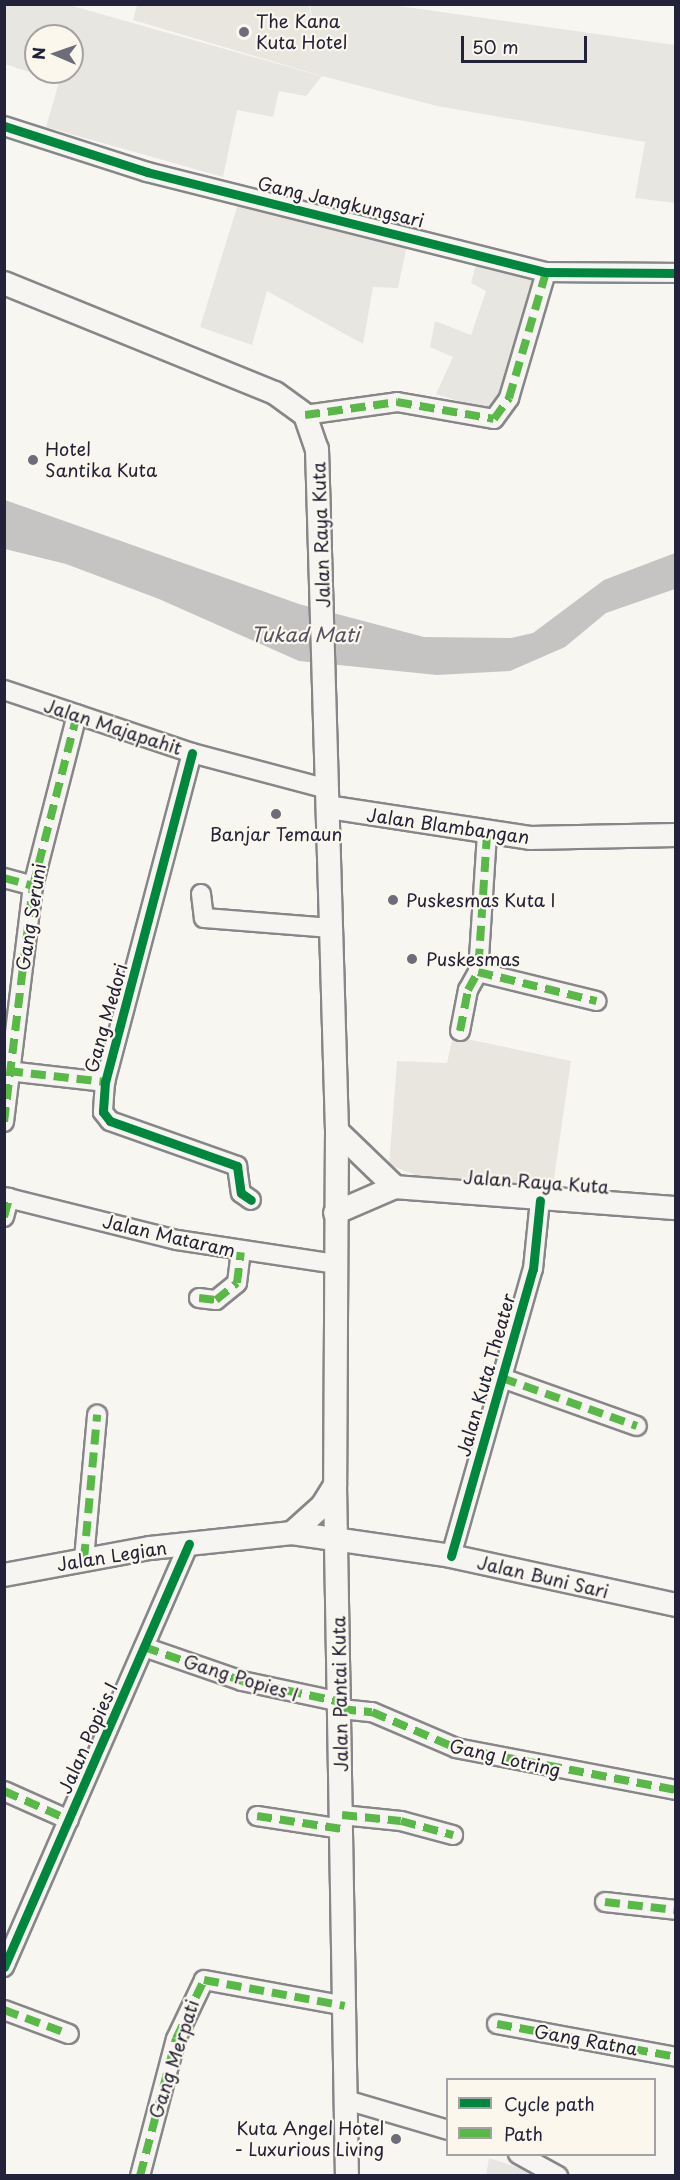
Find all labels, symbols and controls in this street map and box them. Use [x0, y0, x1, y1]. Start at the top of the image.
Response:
place label: The Kana Kuta Hotel [256, 11, 348, 54]
north arrow [24, 24, 84, 84]
scale bar [464, 24, 590, 62]
marker: The Kana Kuta Hotel [237, 25, 251, 39]
text: 50 m [472, 33, 519, 60]
text: N [26, 47, 50, 60]
street label: Gang Jangkungsari [256, 172, 426, 232]
place label: Hotel Santika Kuta [45, 439, 159, 482]
marker: Hotel Santika Kuta [26, 453, 40, 467]
street label: Jalan Raya Kuta [308, 462, 334, 608]
water label: Tukad Mati [250, 622, 360, 646]
street label: Jalan Majapahit [41, 694, 185, 760]
street label: Jalan Blambangan [365, 804, 531, 848]
marker: Banjar Temaun [269, 807, 283, 821]
place label: Banjar Temaun [210, 823, 342, 845]
street label: Gang Seruni [12, 862, 50, 972]
place label: Puskesmas Kuta I [406, 889, 558, 911]
marker: Puskesmas Kuta I [384, 891, 402, 909]
place label: Puskesmas [426, 948, 520, 970]
marker: Puskesmas [403, 950, 421, 968]
street label: Gang Medori [80, 961, 132, 1075]
street label: Jalan Raya Kuta [463, 1166, 609, 1198]
street label: Jalan Mataram [100, 1210, 238, 1262]
street label: Jalan Kuta Theater [452, 1291, 520, 1459]
street label: Jalan Legian [55, 1537, 169, 1575]
street label: Jalan Buni Sari [475, 1551, 611, 1603]
street label: Jalan Pantai Kuta [328, 1615, 352, 1773]
street label: Gang Popies I [181, 1650, 301, 1706]
street label: Jalan Popies I [54, 1678, 122, 1798]
street label: Gang Lotring [447, 1735, 563, 1781]
street label: Gang Merpati [145, 1998, 203, 2120]
street label: Gang Ratna [532, 2020, 640, 2060]
legend [446, 2078, 656, 2156]
text: Cycle path [504, 2090, 595, 2117]
place label: Kuta Angel Hotel - Luxurious Living [232, 2118, 384, 2160]
text: Path [504, 2120, 543, 2147]
marker: Kuta Angel Hotel - Luxurious Living [389, 2132, 403, 2146]

